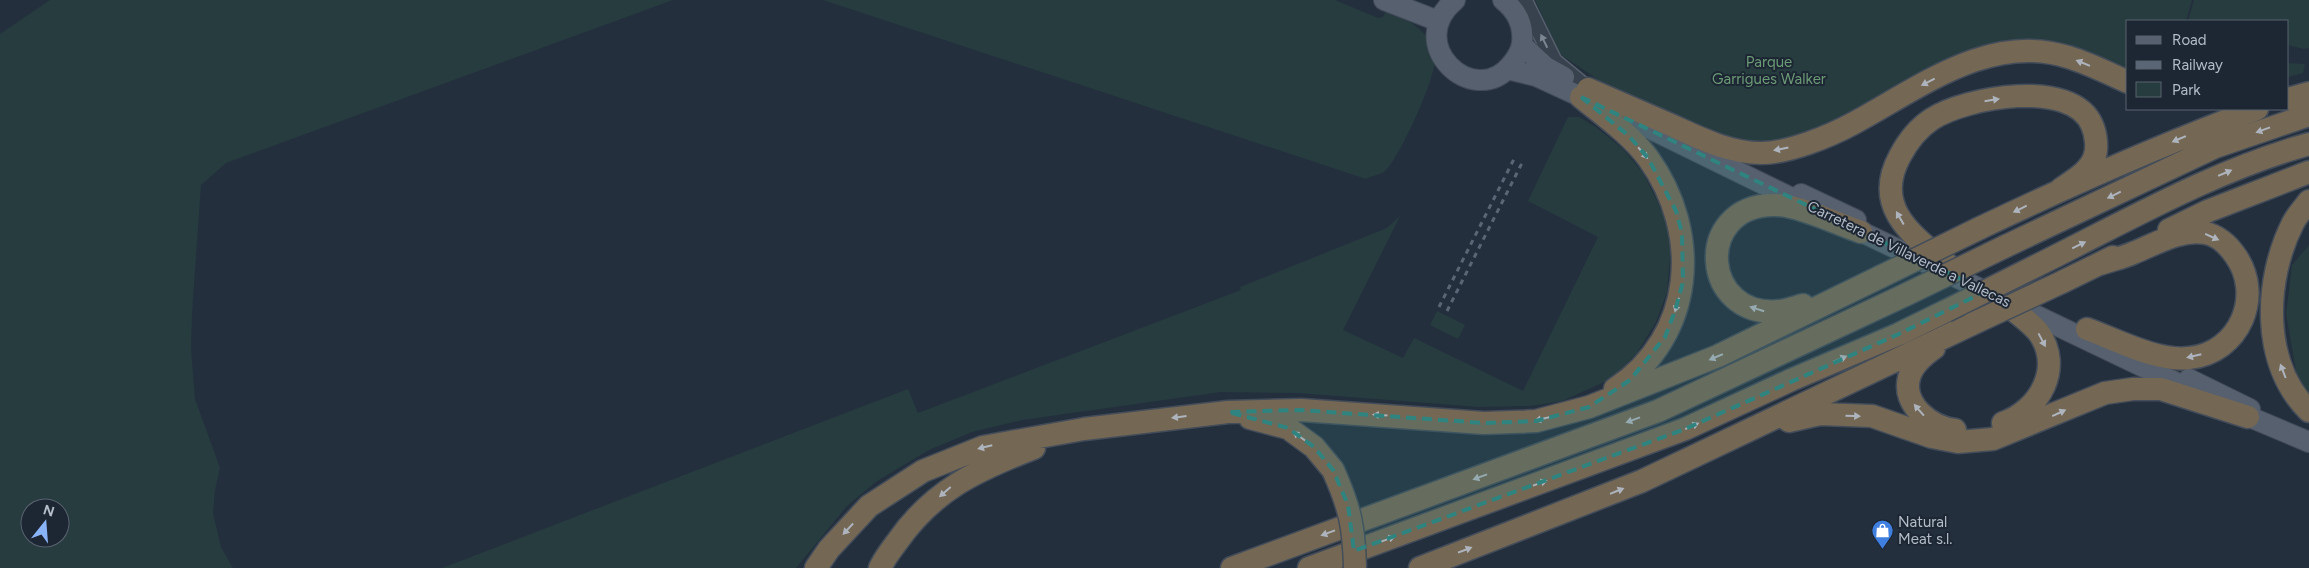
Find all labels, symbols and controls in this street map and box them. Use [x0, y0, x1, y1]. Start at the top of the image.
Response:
legend [2126, 20, 2289, 110]
text: Road [2172, 31, 2207, 49]
one-way arrow [1540, 34, 1548, 48]
park label: Parque Garrigues Walker [1712, 53, 1826, 88]
text: Railway [2172, 56, 2223, 74]
one-way arrow [2075, 59, 2090, 67]
one-way arrow [1921, 78, 1935, 86]
text: Park [2172, 81, 2201, 99]
one-way arrow [1985, 95, 2001, 103]
one-way arrow [2255, 127, 2270, 134]
one-way arrow [2172, 135, 2186, 143]
one-way arrow [1637, 146, 1649, 158]
one-way arrow [1773, 146, 1789, 154]
one-way arrow [2218, 168, 2232, 176]
one-way arrow [2106, 191, 2121, 199]
street label: Carretera de Villaverde a Vallecas [1805, 197, 2013, 311]
one-way arrow [2013, 205, 2028, 213]
one-way arrow [1896, 212, 1905, 225]
one-way arrow [2205, 233, 2219, 241]
one-way arrow [2072, 241, 2086, 249]
one-way arrow [1672, 297, 1680, 312]
one-way arrow [1749, 304, 1764, 312]
one-way arrow [2038, 333, 2046, 347]
one-way arrow [2187, 352, 2202, 360]
one-way arrow [1709, 353, 1723, 361]
one-way arrow [1833, 355, 1848, 363]
one-way arrow [2279, 363, 2287, 378]
one-way arrow [1914, 404, 1925, 416]
one-way arrow [2052, 408, 2066, 416]
one-way arrow [1372, 411, 1388, 419]
one-way arrow [1845, 412, 1861, 420]
one-way arrow [1171, 413, 1187, 421]
one-way arrow [1534, 415, 1549, 423]
one-way arrow [1625, 416, 1640, 424]
one-way arrow [1685, 421, 1699, 429]
one-way arrow [1292, 431, 1305, 441]
one-way arrow [977, 443, 992, 451]
one-way arrow [1473, 474, 1488, 481]
one-way arrow [1533, 479, 1548, 487]
one-way arrow [939, 486, 952, 497]
one-way arrow [1609, 487, 1624, 494]
north arrow [20, 498, 70, 548]
text: N [41, 501, 56, 521]
place label: Natural Meat s.l. [1898, 513, 1952, 548]
shop icon: Natural Meat s.l. [1870, 519, 1894, 550]
one-way arrow [842, 523, 854, 535]
one-way arrow [1320, 529, 1335, 537]
one-way arrow [1380, 535, 1395, 542]
one-way arrow [1458, 546, 1473, 554]

